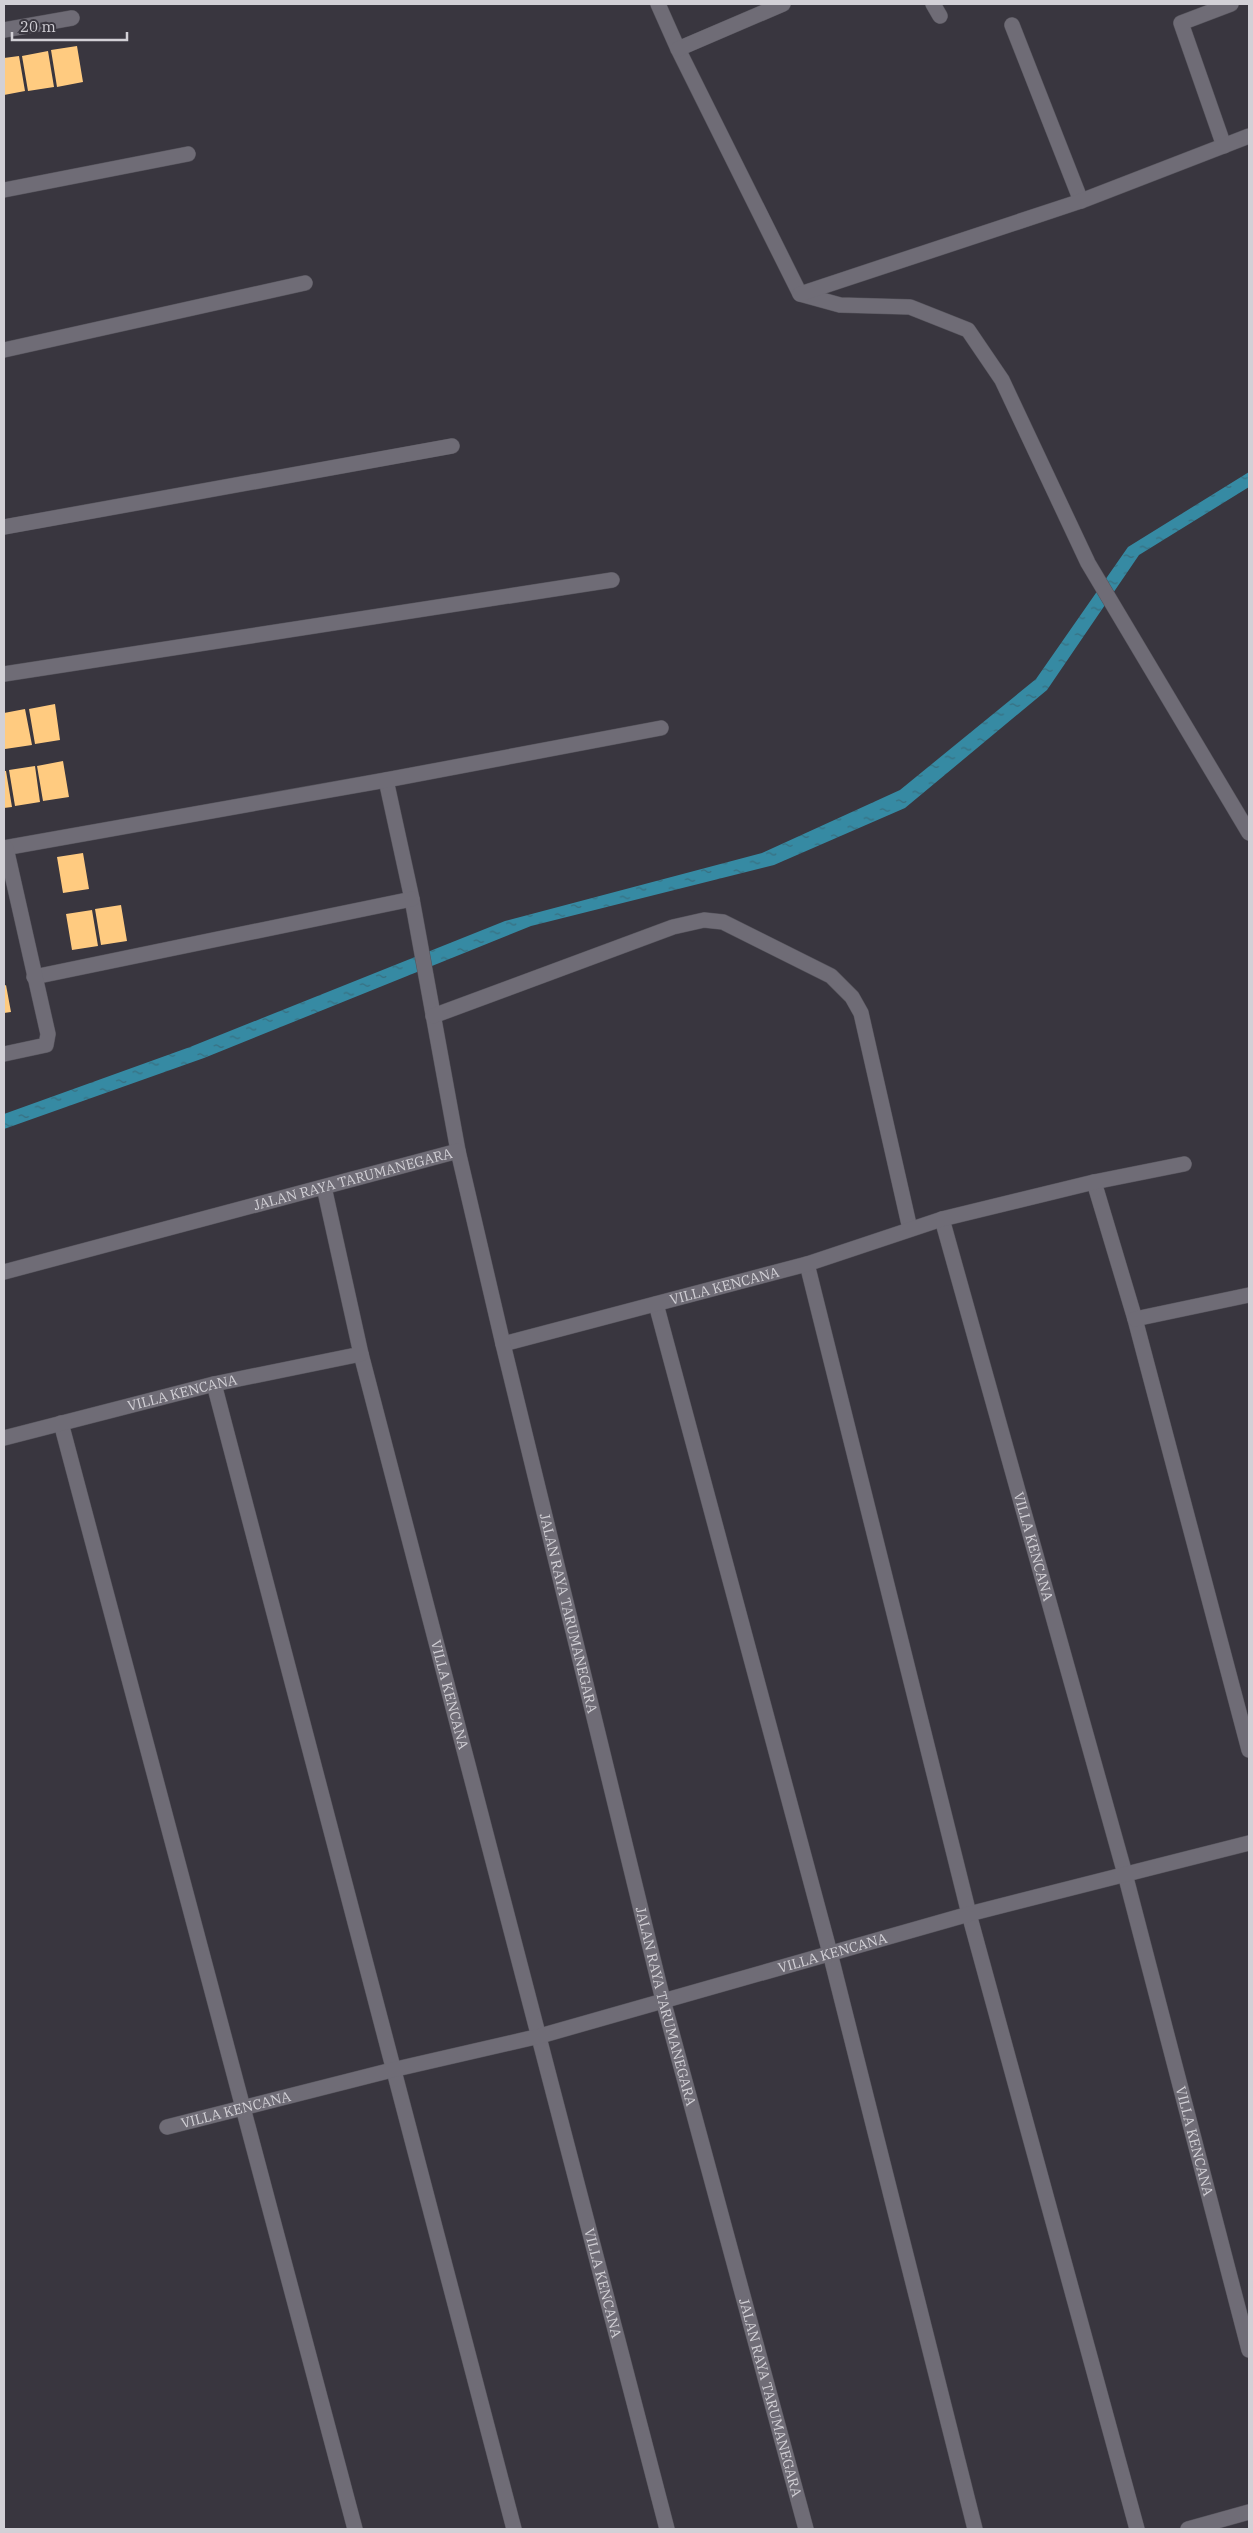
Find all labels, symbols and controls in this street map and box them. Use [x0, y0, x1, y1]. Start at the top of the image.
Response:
scale bar [12, 10, 128, 42]
text: 20 m [20, 17, 56, 36]
street label: JALAN RAYA TARUMANEGARA [251, 1144, 455, 1214]
street label: VILLA KENCANA [668, 1263, 782, 1309]
street label: VILLA KENCANA [125, 1370, 239, 1415]
street label: VILLA KENCANA [1010, 1490, 1057, 1603]
street label: JALAN RAYA TARUMANEGARA [536, 1511, 602, 1715]
street label: VILLA KENCANA [427, 1638, 473, 1752]
street label: JALAN RAYA TARUMANEGARA [632, 1905, 700, 2108]
street label: VILLA KENCANA [776, 1929, 889, 1977]
street label: VILLA KENCANA [1172, 2084, 1218, 2198]
street label: VILLA KENCANA [179, 2087, 293, 2132]
street label: VILLA KENCANA [580, 2226, 626, 2340]
street label: JALAN RAYA TARUMANEGARA [735, 2296, 806, 2499]

